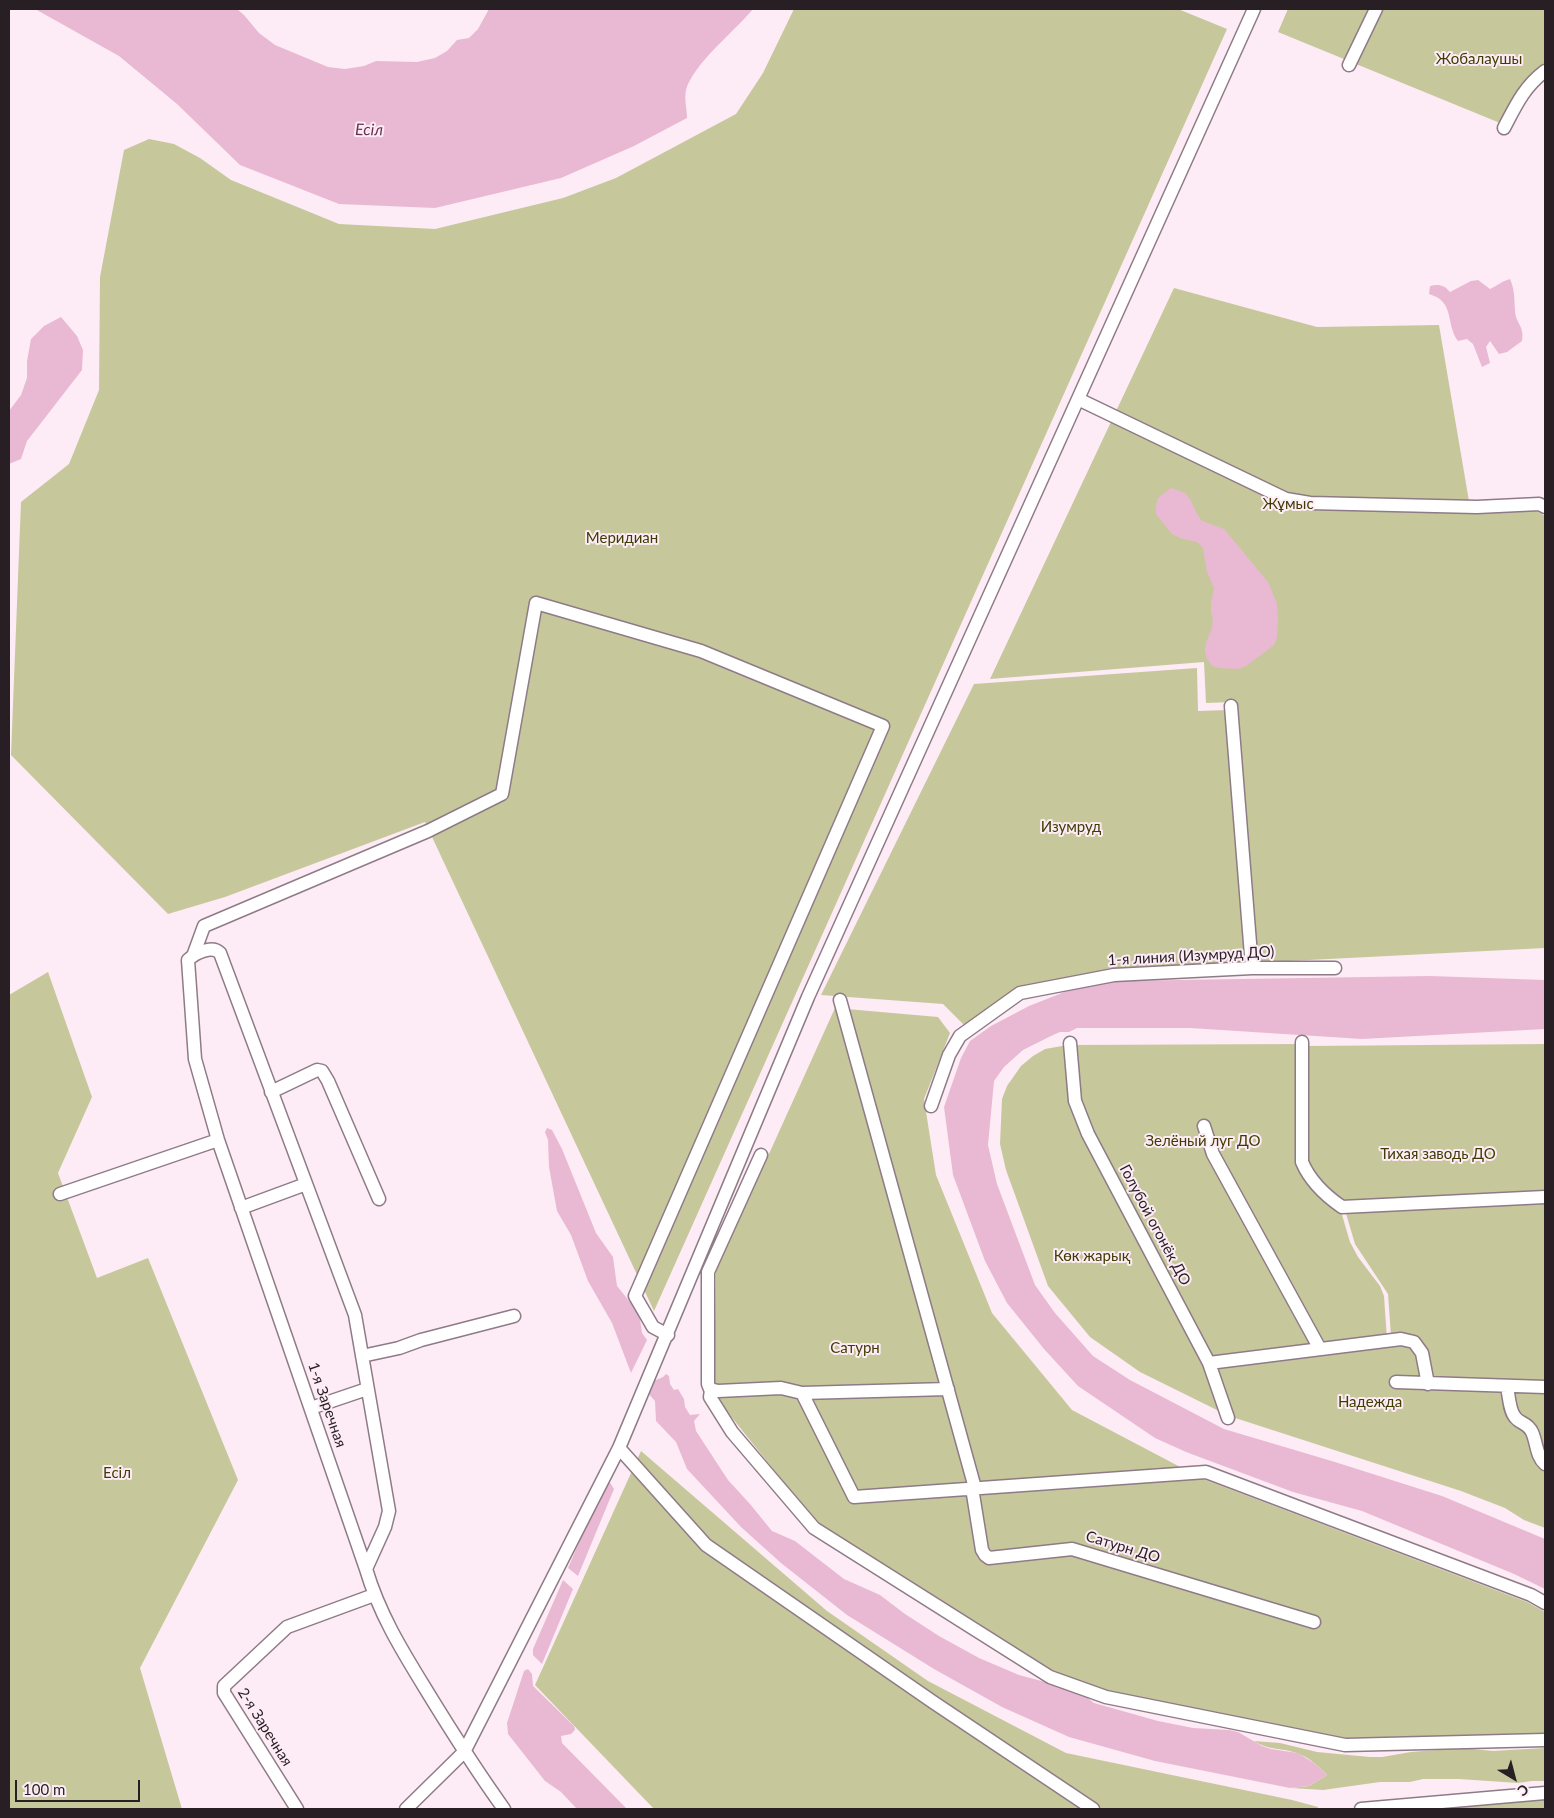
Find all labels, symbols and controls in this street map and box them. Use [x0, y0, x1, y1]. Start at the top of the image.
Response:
park label: Жобалаушы [1436, 50, 1522, 68]
water label: Есіл [355, 120, 383, 140]
park label: Жұмыс [1262, 495, 1314, 513]
park label: Меридиан [586, 529, 658, 547]
park label: Изумруд [1041, 818, 1101, 836]
street label: 1-я линия (Изумруд ДО) [1107, 943, 1275, 969]
park label: Зелёный луг ДО [1146, 1132, 1260, 1150]
park label: Тихая заводь ДО [1380, 1145, 1496, 1163]
street label: Голубой огонёк ДО [1116, 1161, 1194, 1289]
park label: Көк жарық [1054, 1247, 1130, 1265]
park label: Сатурн [830, 1339, 880, 1357]
street label: 1-я Заречная [304, 1360, 350, 1450]
park label: Надежда [1338, 1393, 1402, 1411]
park label: Есіл [103, 1464, 131, 1482]
street label: Сатурн ДО [1084, 1527, 1162, 1567]
street label: 2-я Заречная [234, 1685, 296, 1769]
north arrow [1489, 1753, 1539, 1803]
scale bar [18, 1770, 142, 1802]
text: 100 m [23, 1780, 65, 1798]
text: С [1515, 1781, 1532, 1800]

